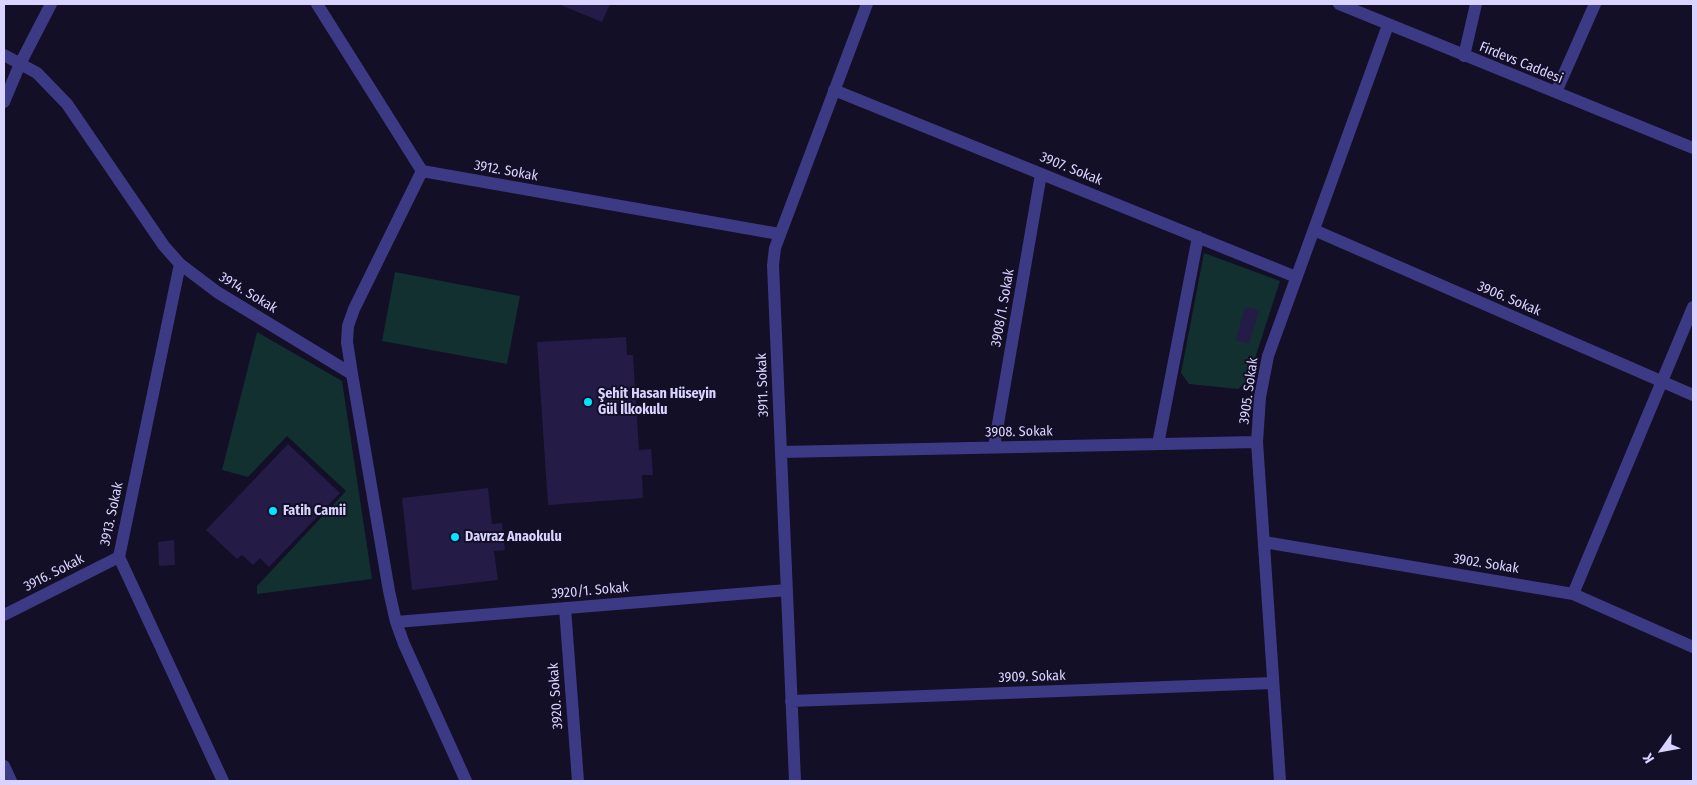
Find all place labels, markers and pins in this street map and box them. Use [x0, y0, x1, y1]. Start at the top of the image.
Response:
place label: Şehit Hasan Hüseyin Gül İlkokulu [598, 386, 716, 418]
marker: Şehit Hasan Hüseyin Gül İlkokulu [582, 396, 594, 408]
place label: Fatih Camii [283, 503, 346, 519]
marker: Fatih Camii [267, 505, 279, 517]
place label: Davraz Anaokulu [465, 529, 562, 545]
marker: Davraz Anaokulu [449, 531, 461, 543]

